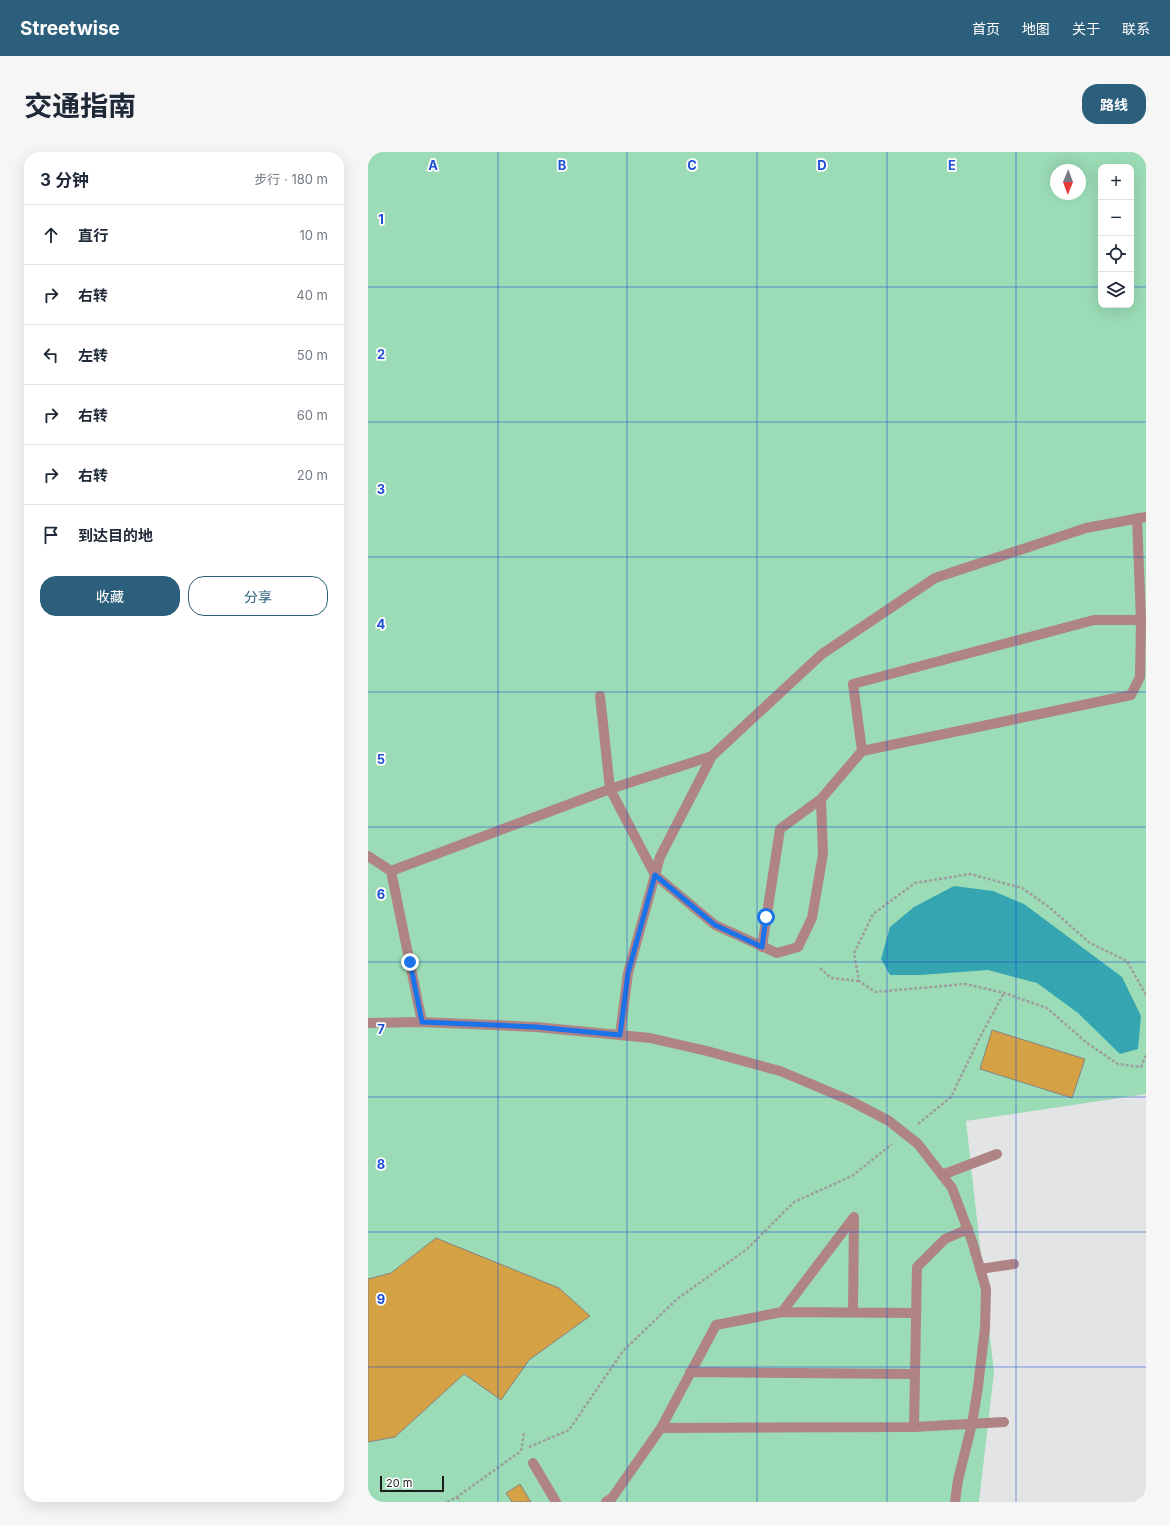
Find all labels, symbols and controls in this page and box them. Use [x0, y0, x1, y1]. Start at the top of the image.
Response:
text: Streetwise [20, 17, 120, 40]
text: 首页 [972, 20, 1000, 37]
text: 地图 [1022, 20, 1050, 37]
text: 关于 [1072, 20, 1100, 37]
text: 联系 [1122, 20, 1150, 37]
button: 路线 [1082, 84, 1146, 124]
text: 交通指南 [24, 89, 136, 123]
text: A [428, 157, 438, 173]
text: B [558, 157, 567, 173]
text: C [687, 157, 697, 173]
text: D [817, 157, 827, 173]
text: E [948, 157, 956, 173]
north arrow [1050, 164, 1086, 200]
map controls [1098, 164, 1134, 308]
button: + [1098, 164, 1134, 200]
text: 3 分钟 [40, 170, 89, 190]
text: 步行 · 180 m [254, 171, 328, 187]
button: − [1098, 200, 1134, 236]
text: 1 [378, 211, 384, 227]
icon: ahead [40, 224, 62, 246]
text: 直行 [78, 226, 108, 245]
text: 10 m [299, 227, 328, 243]
button: locate [1098, 236, 1134, 272]
button: layers [1098, 272, 1134, 308]
icon: right [40, 284, 62, 306]
text: 右转 [78, 286, 108, 305]
text: 40 m [296, 287, 328, 303]
icon: left [40, 344, 62, 366]
text: 左转 [78, 346, 108, 365]
text: 2 [377, 346, 385, 362]
text: 50 m [297, 347, 328, 363]
icon: right [40, 404, 62, 426]
text: 右转 [78, 406, 108, 425]
text: 60 m [297, 407, 328, 423]
icon: right [40, 464, 62, 486]
text: 右转 [78, 466, 108, 485]
text: 20 m [297, 467, 328, 483]
text: 3 [377, 481, 385, 497]
icon: arrive [40, 524, 62, 546]
text: 到达目的地 [78, 526, 153, 545]
button: 收藏 [40, 576, 180, 616]
button: 分享 [188, 576, 328, 616]
text: 4 [377, 616, 386, 632]
text: 5 [377, 751, 385, 767]
text: 6 [377, 886, 385, 902]
route start [757, 908, 775, 926]
route end [401, 953, 419, 971]
text: 7 [377, 1021, 385, 1037]
text: 8 [377, 1156, 385, 1172]
text: 9 [377, 1291, 385, 1307]
scale bar [380, 1474, 444, 1493]
text: 20 m [386, 1476, 412, 1490]

